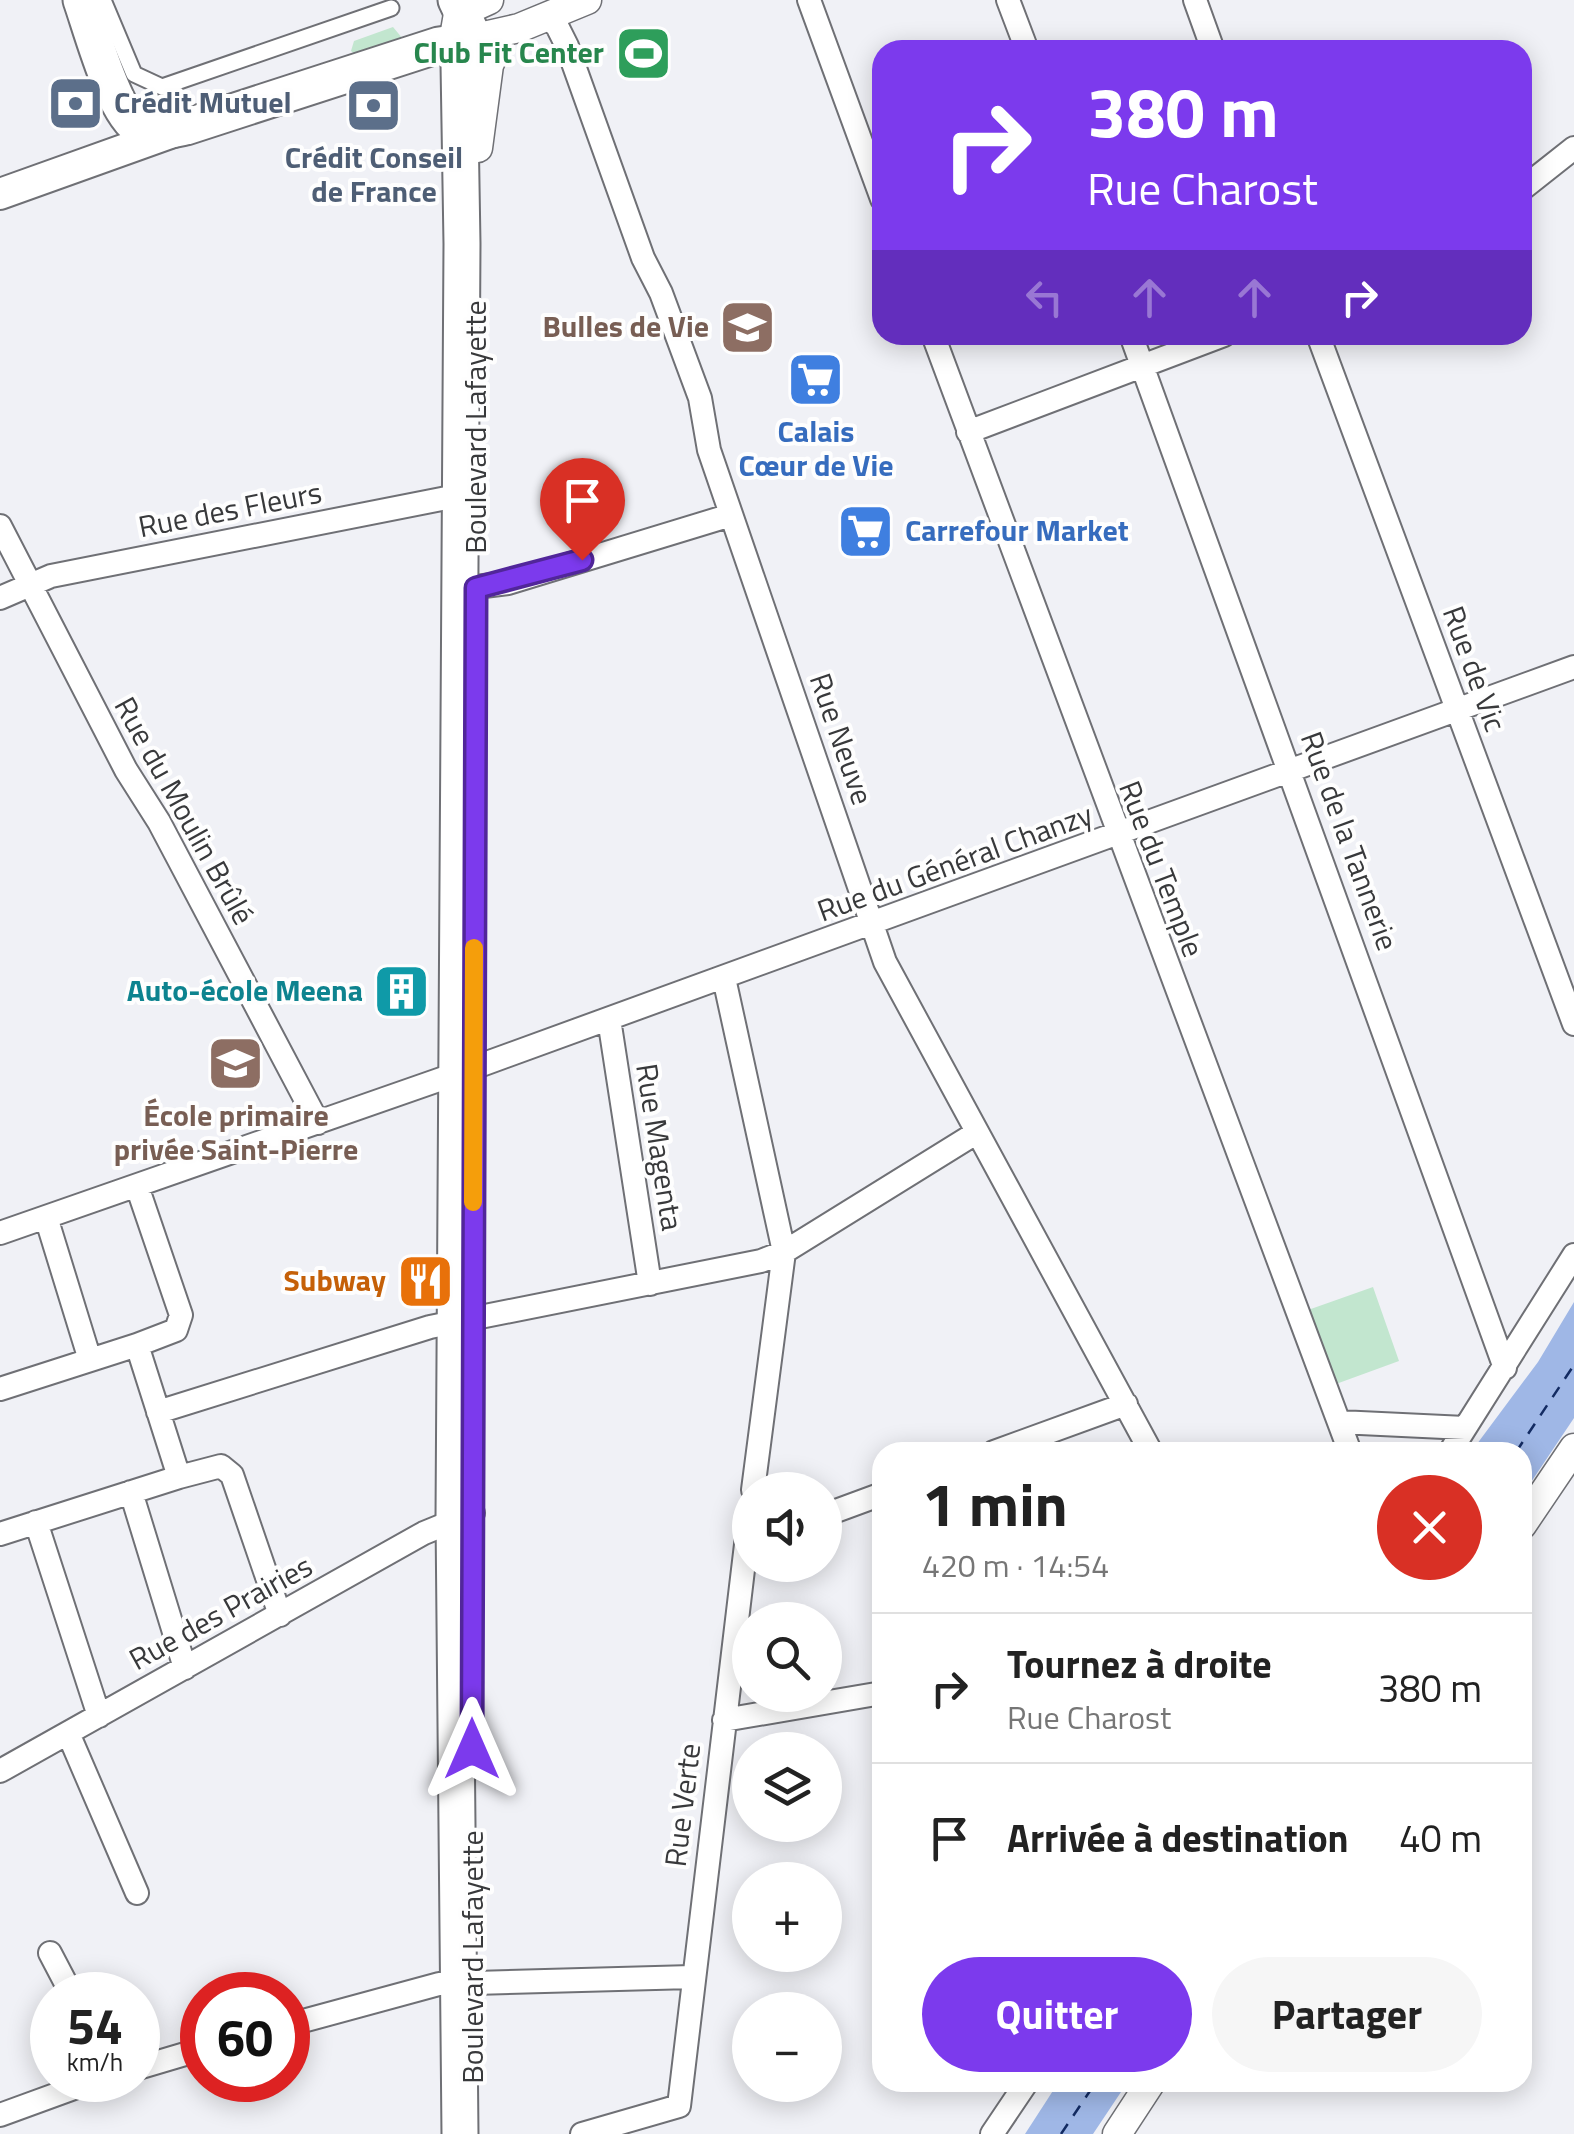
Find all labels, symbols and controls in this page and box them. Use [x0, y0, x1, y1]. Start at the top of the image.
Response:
sports icon: Club Fit Center [613, 23, 673, 83]
place label: Club Fit Center [414, 29, 604, 75]
text: 380 m [1087, 58, 1279, 164]
bank icon: Crédit Mutuel [45, 73, 105, 133]
bank icon: Crédit Conseil de France [344, 75, 404, 135]
place label: Crédit Mutuel [114, 79, 292, 125]
icon: right [922, 80, 1052, 210]
place label: Crédit Conseil de France [285, 134, 463, 214]
text: Rue Charost [1087, 154, 1318, 222]
icon: left [1017, 270, 1072, 325]
icon: ahead [1122, 270, 1177, 325]
icon: ahead [1227, 270, 1282, 325]
icon: right [1332, 270, 1387, 325]
school or university icon: Bulles de Vie [718, 297, 778, 357]
street label: Boulevard Lafayette [452, 300, 498, 554]
place label: Bulles de Vie [542, 303, 709, 349]
supermarket icon: Calais Cœur de Vie [786, 350, 846, 410]
place label: Calais Cœur de Vie [739, 408, 893, 488]
pin [540, 458, 625, 561]
street label: Rue des Fleurs [134, 469, 325, 549]
icon: arrive [555, 473, 610, 528]
supermarket icon: Carrefour Market [836, 501, 896, 561]
place label: Carrefour Market [905, 507, 1129, 553]
street label: Rue de Vic [1431, 599, 1519, 738]
street label: Rue Neuve [798, 667, 886, 811]
street label: Rue du Moulin Brûlé [103, 688, 267, 933]
street label: Rue de la Tannerie [1289, 725, 1411, 957]
street label: Rue du Temple [1107, 774, 1217, 964]
street label: Rue du Général Chanzy [811, 791, 1099, 933]
building icon: Auto-école Meena [372, 961, 432, 1021]
place label: Auto-école Meena [127, 967, 363, 1013]
school or university icon: École primaire privée Saint-Pierre [206, 1033, 266, 1093]
street label: Rue Magenta [624, 1060, 696, 1234]
place label: École primaire privée Saint-Pierre [114, 1092, 358, 1172]
restaurant icon: Subway [395, 1251, 455, 1311]
place label: Subway [283, 1257, 386, 1303]
text: 1 min [922, 1458, 1068, 1549]
map controls [732, 1472, 842, 2102]
button: sound [732, 1472, 842, 1582]
button: close [1377, 1475, 1482, 1580]
text: 420 m · 14:54 [922, 1541, 1109, 1589]
street label: Rue des Prairies [120, 1543, 321, 1682]
button: search [732, 1602, 842, 1712]
text: Tournez à droite [1007, 1635, 1272, 1693]
text: 380 m [1378, 1659, 1482, 1717]
icon: right [922, 1661, 977, 1716]
text: Rue Charost [1007, 1693, 1171, 1741]
position arrow [420, 1697, 524, 1801]
button: layers [732, 1732, 842, 1842]
street label: Rue Verte [652, 1741, 712, 1869]
text: Arrivée à destination [1007, 1809, 1349, 1867]
text: 40 m [1399, 1809, 1482, 1867]
icon: arrive [922, 1811, 977, 1866]
street label: Boulevard Lafayette [449, 1830, 495, 2084]
button: + [732, 1862, 842, 1972]
button: Quitter [922, 1957, 1192, 2072]
button: Partager [1212, 1957, 1482, 2072]
speed limit sign: 60 [180, 1972, 310, 2102]
text: 54 [67, 1987, 123, 2063]
button: − [732, 1992, 842, 2102]
text: km/h [67, 2043, 123, 2081]

